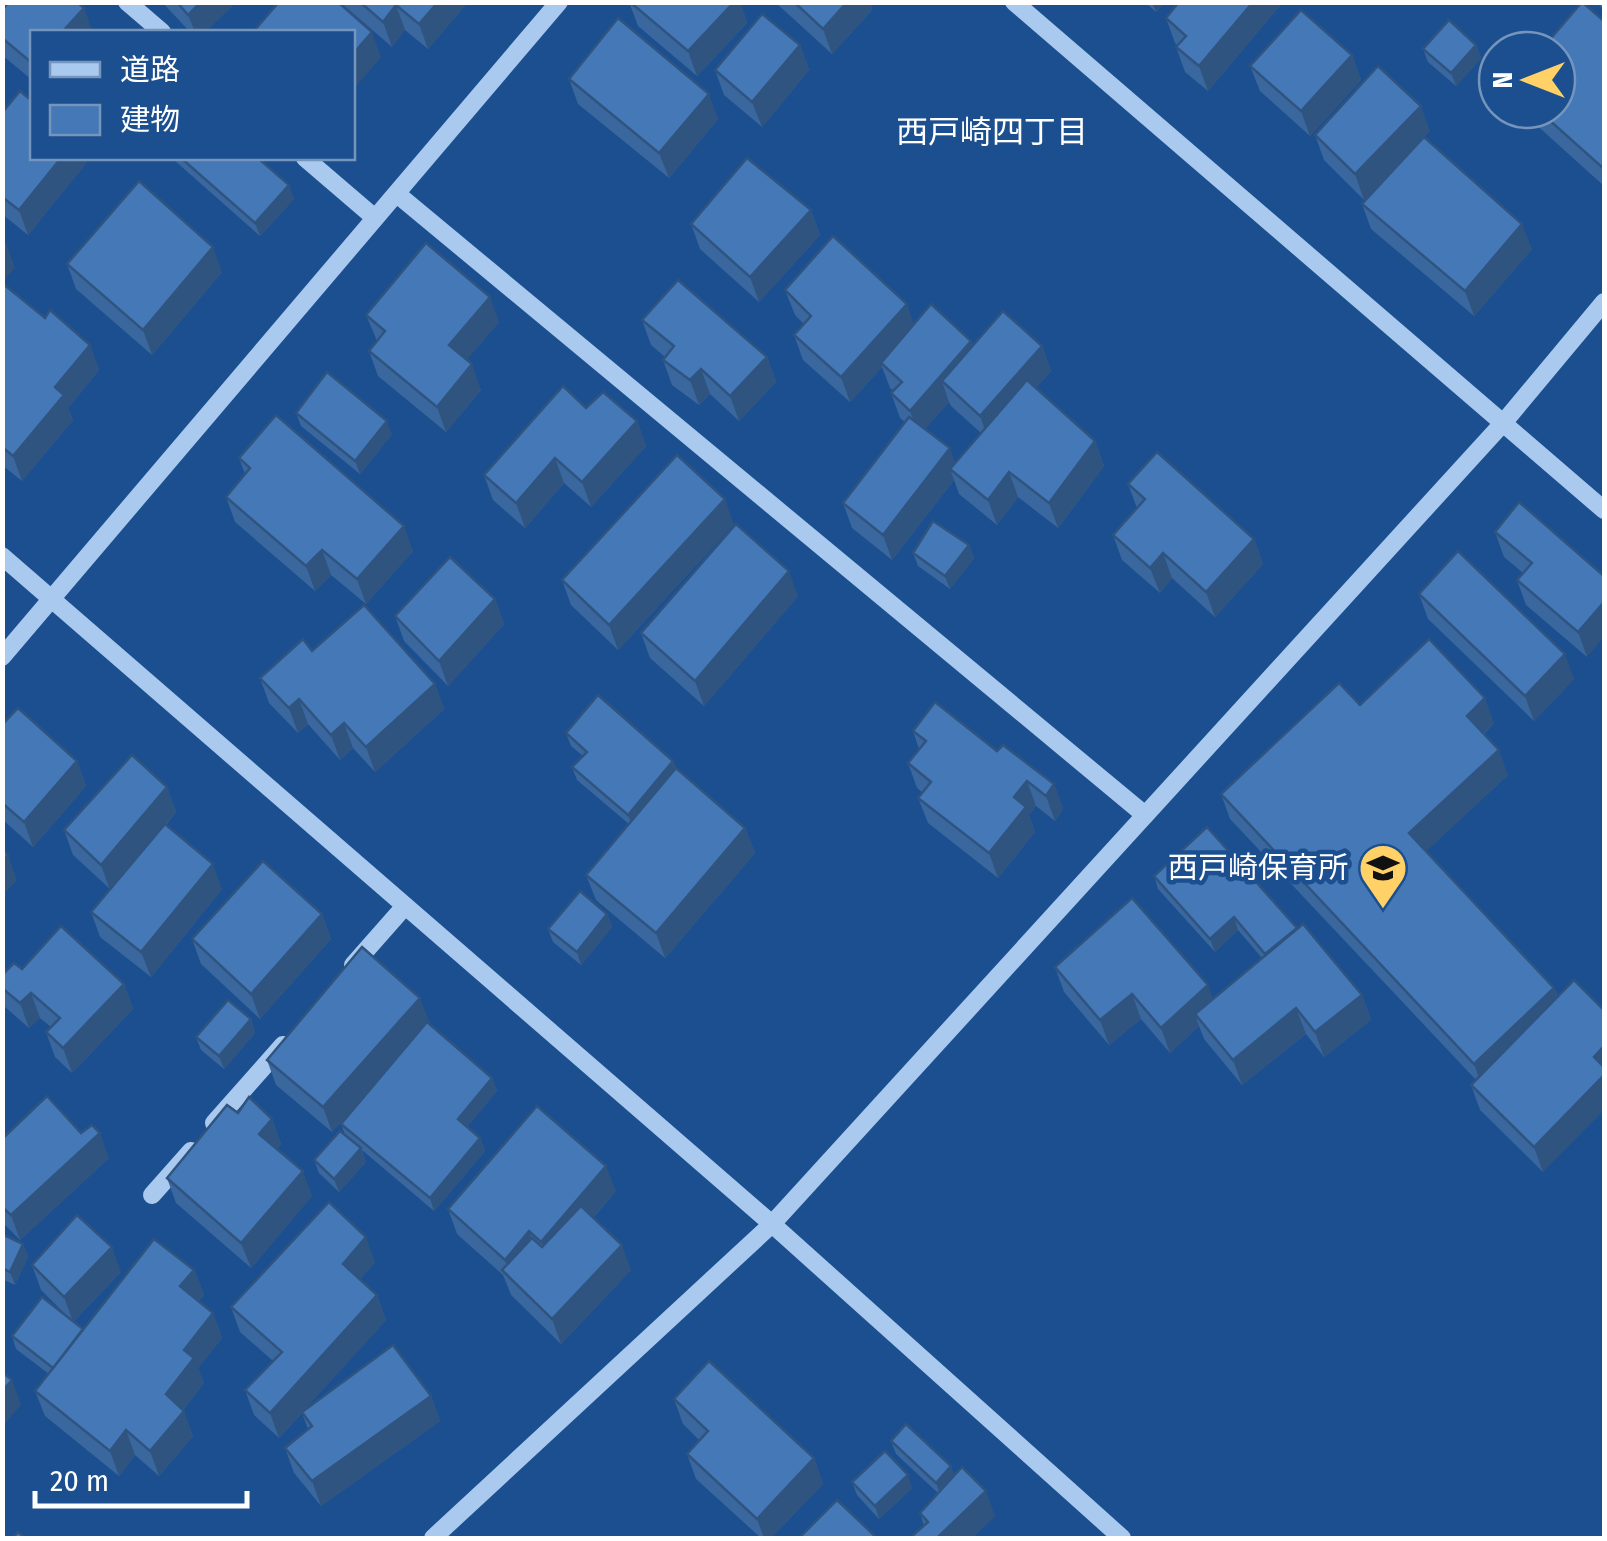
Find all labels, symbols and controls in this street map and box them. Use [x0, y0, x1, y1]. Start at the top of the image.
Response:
legend [30, 30, 355, 160]
north arrow [1477, 30, 1577, 130]
text: 道路 [120, 52, 180, 88]
text: N [1486, 72, 1519, 88]
text: 建物 [120, 102, 180, 138]
district label: 西戸崎四丁目 [896, 113, 1088, 151]
school or university icon: 西戸崎保育所 [1357, 842, 1409, 910]
place label: 西戸崎保育所 [1168, 850, 1348, 886]
scale bar [35, 1446, 248, 1508]
text: 20 m [50, 1463, 109, 1499]

